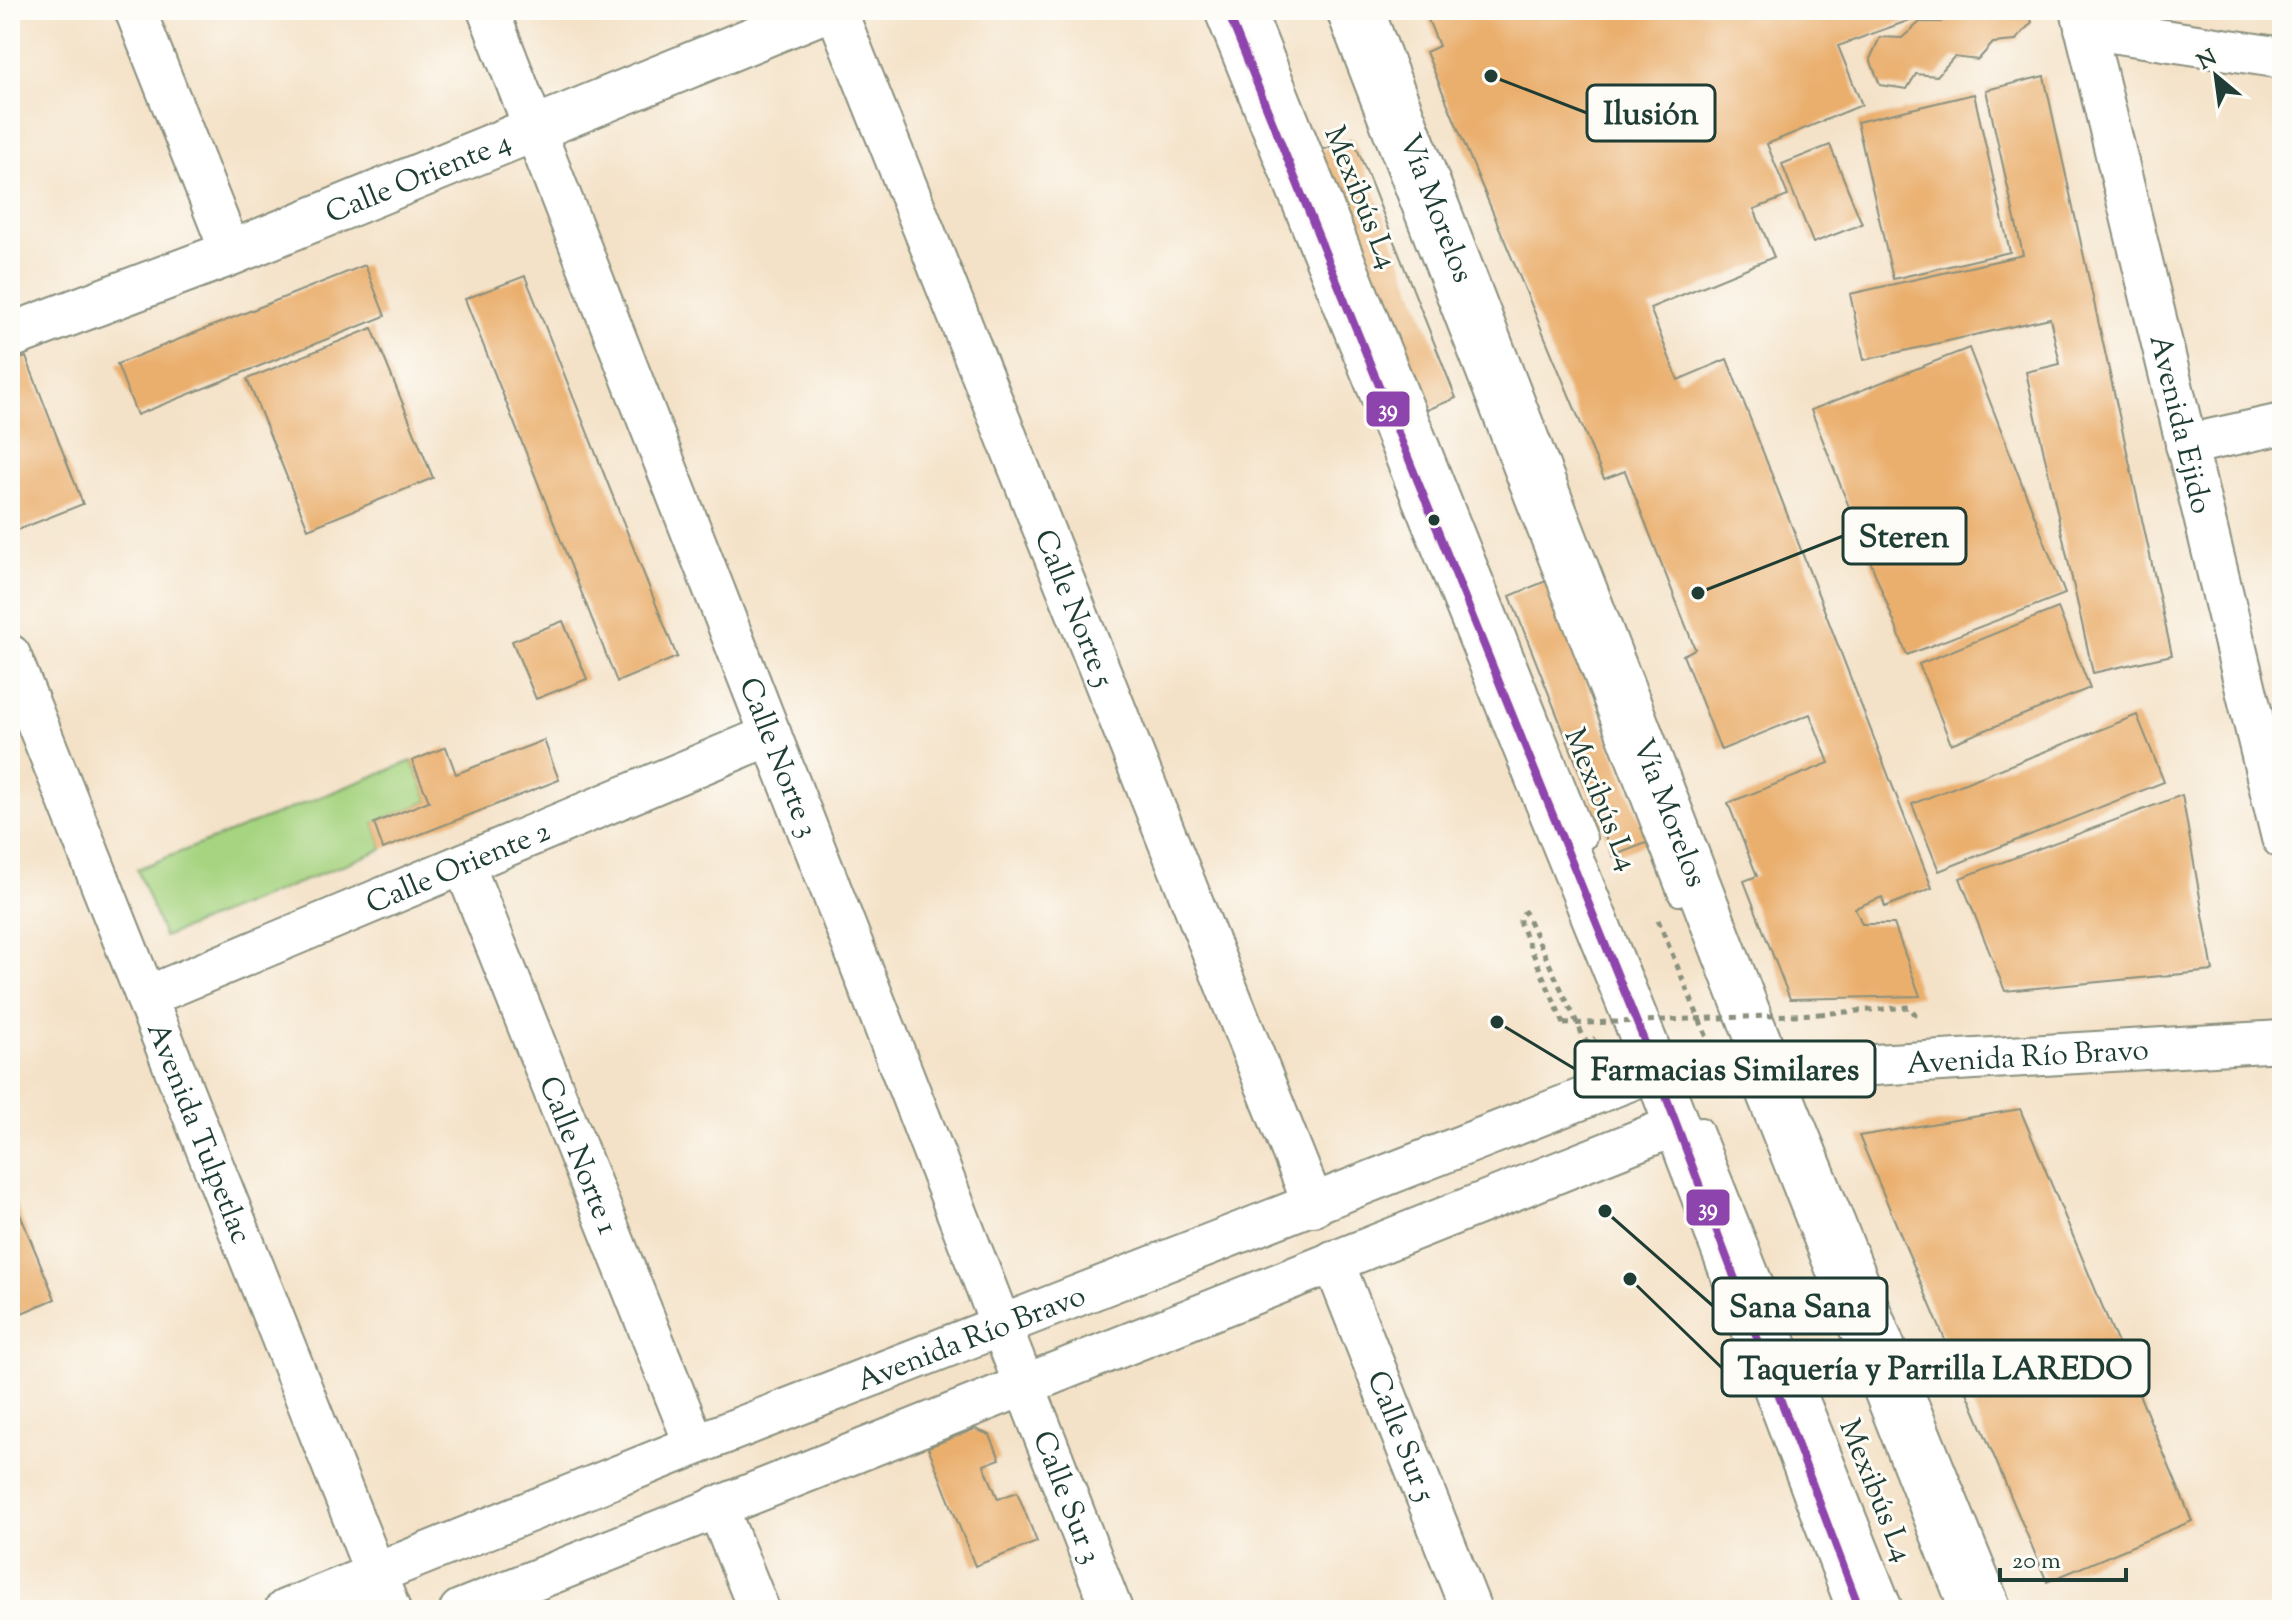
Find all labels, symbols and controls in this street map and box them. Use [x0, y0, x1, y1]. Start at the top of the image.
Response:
north arrow [2176, 36, 2256, 116]
text: N [2192, 43, 2224, 79]
callout: Ilusión [1587, 85, 1715, 141]
text: Ilusión [1603, 93, 1699, 139]
street label: Mexibús L4 [1312, 120, 1408, 276]
street label: Calle Oriente 4 [320, 122, 518, 236]
street label: Vía Morelos [1387, 128, 1483, 289]
street label: Avenida Ejido [2137, 331, 2222, 518]
line badge: 39 [1365, 390, 1411, 428]
text: 39 [1378, 395, 1398, 427]
callout: Steren [1843, 508, 1966, 564]
unlabelled marker [1426, 512, 1442, 528]
text: Steren [1859, 516, 1949, 562]
street label: Calle Norte 5 [1022, 524, 1124, 694]
street label: Calle Norte 3 [726, 672, 828, 844]
street label: Mexibús L4 [1552, 722, 1648, 878]
street label: Vía Morelos [1620, 733, 1716, 894]
street label: Calle Oriente 2 [360, 811, 557, 926]
street label: Avenida Tulpetlac [134, 1016, 261, 1251]
street label: Avenida Río Bravo [1905, 1030, 2150, 1087]
callout: Farmacias Similares [1575, 1041, 1875, 1097]
text: Farmacias Similares [1591, 1049, 1859, 1095]
street label: Calle Norte 1 [526, 1070, 628, 1241]
line badge: 39 [1685, 1188, 1731, 1227]
text: 39 [1698, 1194, 1718, 1226]
street label: Avenida Río Bravo [851, 1276, 1092, 1404]
callout: Sana Sana [1713, 1278, 1887, 1334]
text: Sana Sana [1729, 1286, 1871, 1332]
callout: Taquería y Parrilla LAREDO [1722, 1340, 2149, 1396]
text: Taquería y Parrilla LAREDO [1738, 1348, 2132, 1394]
street label: Calle Sur 5 [1355, 1365, 1445, 1509]
street label: Mexibús L4 [1827, 1413, 1923, 1569]
street label: Calle Sur 3 [1020, 1425, 1111, 1571]
scale bar [2000, 1532, 2126, 1582]
text: 20 m [2012, 1545, 2061, 1579]

